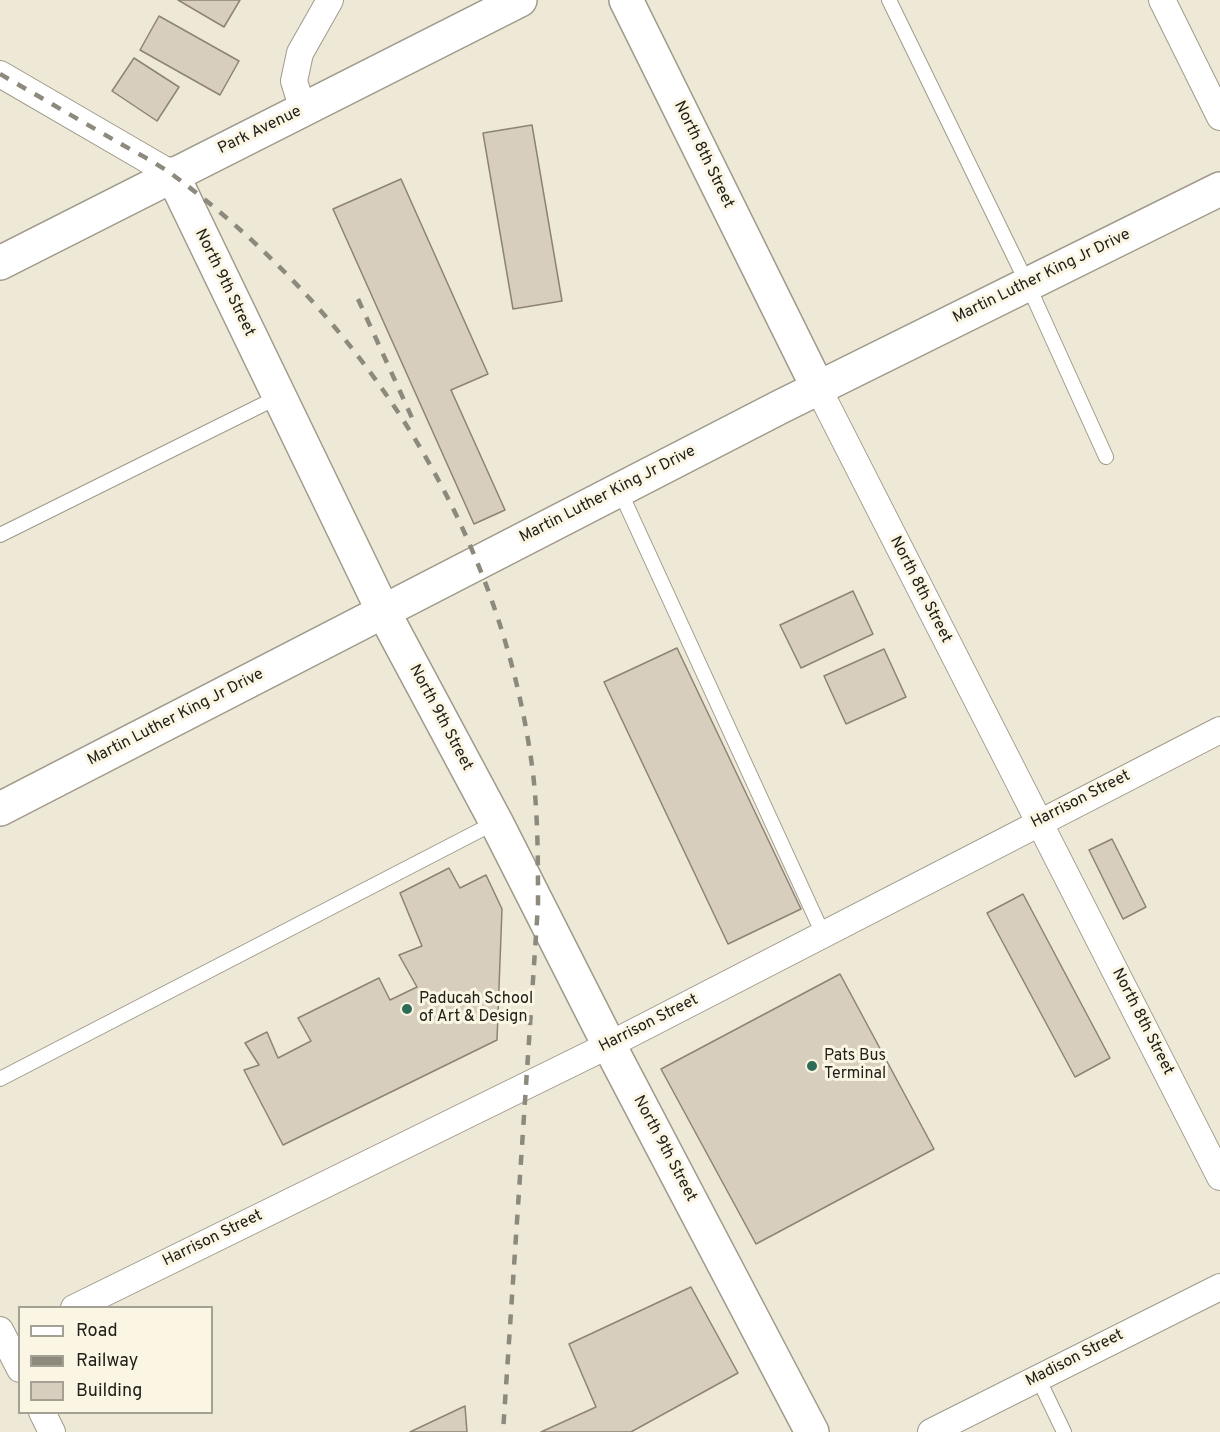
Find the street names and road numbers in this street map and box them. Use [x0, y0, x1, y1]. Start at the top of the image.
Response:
street label: North 8th Street [669, 98, 737, 212]
street label: Park Avenue [215, 103, 305, 159]
street label: North 9th Street [190, 226, 258, 340]
street label: Martin Luther King Jr Drive [950, 226, 1134, 328]
street label: Martin Luther King Jr Drive [517, 442, 699, 548]
street label: North 8th Street [885, 533, 955, 647]
street label: North 9th Street [404, 662, 476, 774]
street label: Martin Luther King Jr Drive [85, 665, 267, 771]
street label: Harrison Street [1028, 767, 1134, 833]
street label: North 8th Street [1107, 965, 1177, 1079]
street label: Harrison Street [596, 991, 702, 1057]
street label: North 9th Street [628, 1093, 700, 1205]
street label: Harrison Street [160, 1207, 266, 1271]
street label: Madison Street [1023, 1326, 1127, 1392]

